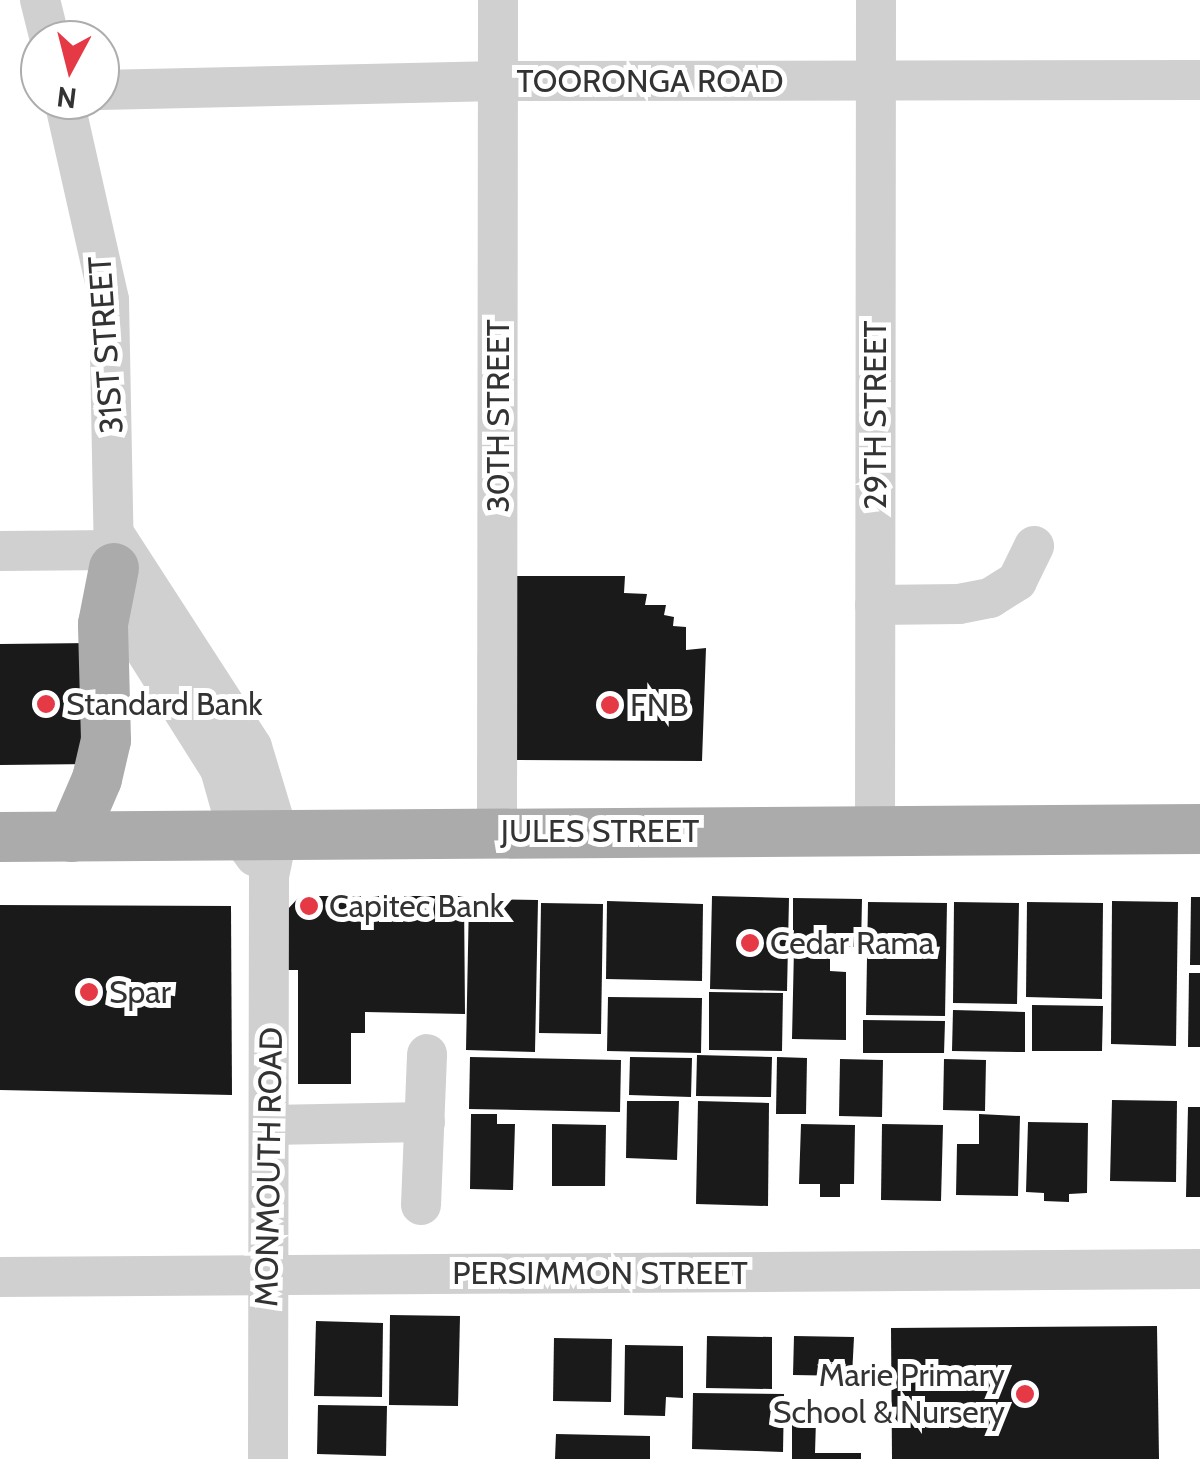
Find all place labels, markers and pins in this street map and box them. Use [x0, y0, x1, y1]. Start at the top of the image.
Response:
place label: Standard Bank [66, 685, 263, 723]
place label: FNB [630, 686, 688, 724]
marker: Standard Bank [35, 693, 57, 715]
marker: FNB [599, 694, 621, 716]
place label: Capitec Bank [329, 887, 504, 925]
marker: Capitec Bank [298, 895, 320, 917]
place label: Cedar Rama [770, 924, 934, 962]
marker: Cedar Rama [739, 932, 761, 954]
place label: Spar [109, 973, 171, 1011]
marker: Spar [78, 981, 100, 1003]
place label: Marie Primary School & Nursery [773, 1357, 1005, 1432]
marker: Marie Primary School & Nursery [1014, 1383, 1036, 1405]

